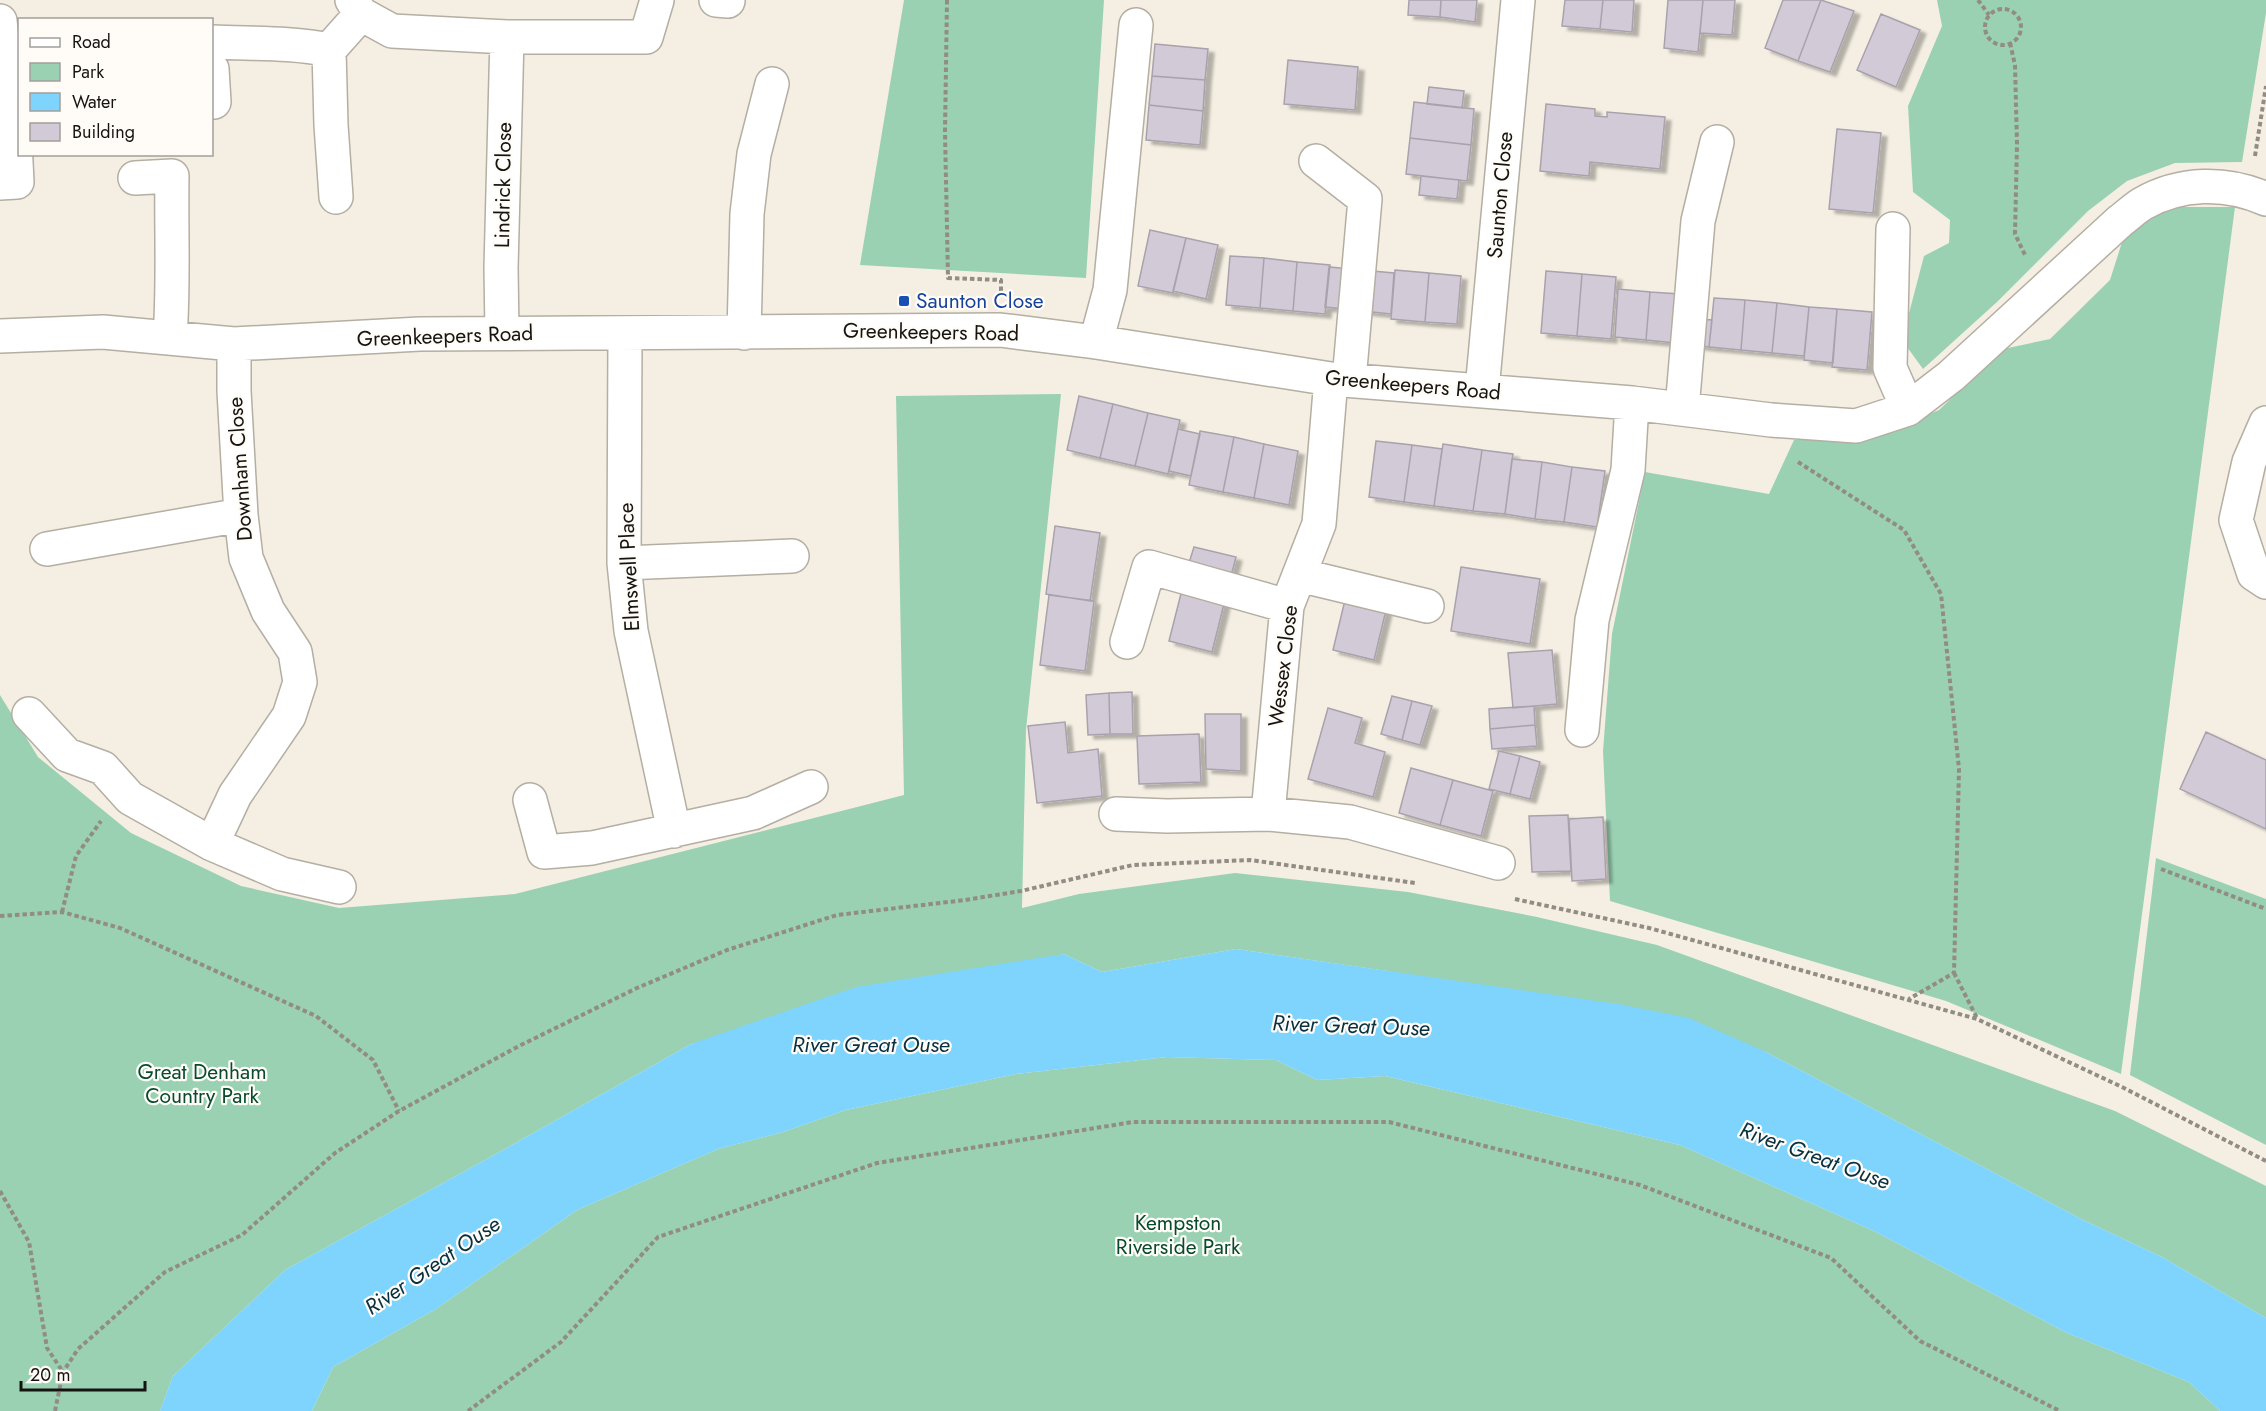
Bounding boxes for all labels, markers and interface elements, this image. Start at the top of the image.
legend [18,18,213,156]
text: Road [72,29,111,55]
text: Park [72,59,104,85]
text: Water [72,89,117,115]
text: Building [72,119,135,145]
street label: Lindrick Close [487,122,519,248]
street label: Saunton Close [1480,130,1521,260]
place label: Saunton Close [916,286,1044,316]
marker: Saunton Close [897,294,911,308]
street label: Greenkeepers Road [843,315,1019,349]
street label: Greenkeepers Road [356,318,534,354]
street label: Greenkeepers Road [1324,362,1502,408]
street label: Downham Close [220,396,260,542]
street label: Elmswell Place [611,502,647,632]
street label: Wessex Close [1261,603,1305,729]
water label: River Great Ouse [1272,1006,1430,1044]
water label: River Great Ouse [792,1028,950,1060]
park label: Great Denham Country Park [137,1057,267,1111]
water label: River Great Ouse [1735,1113,1895,1197]
water label: River Great Ouse [358,1208,506,1322]
park label: Kempston Riverside Park [1116,1208,1241,1262]
scale bar [21,1354,146,1392]
text: 20 m [30,1362,70,1388]

